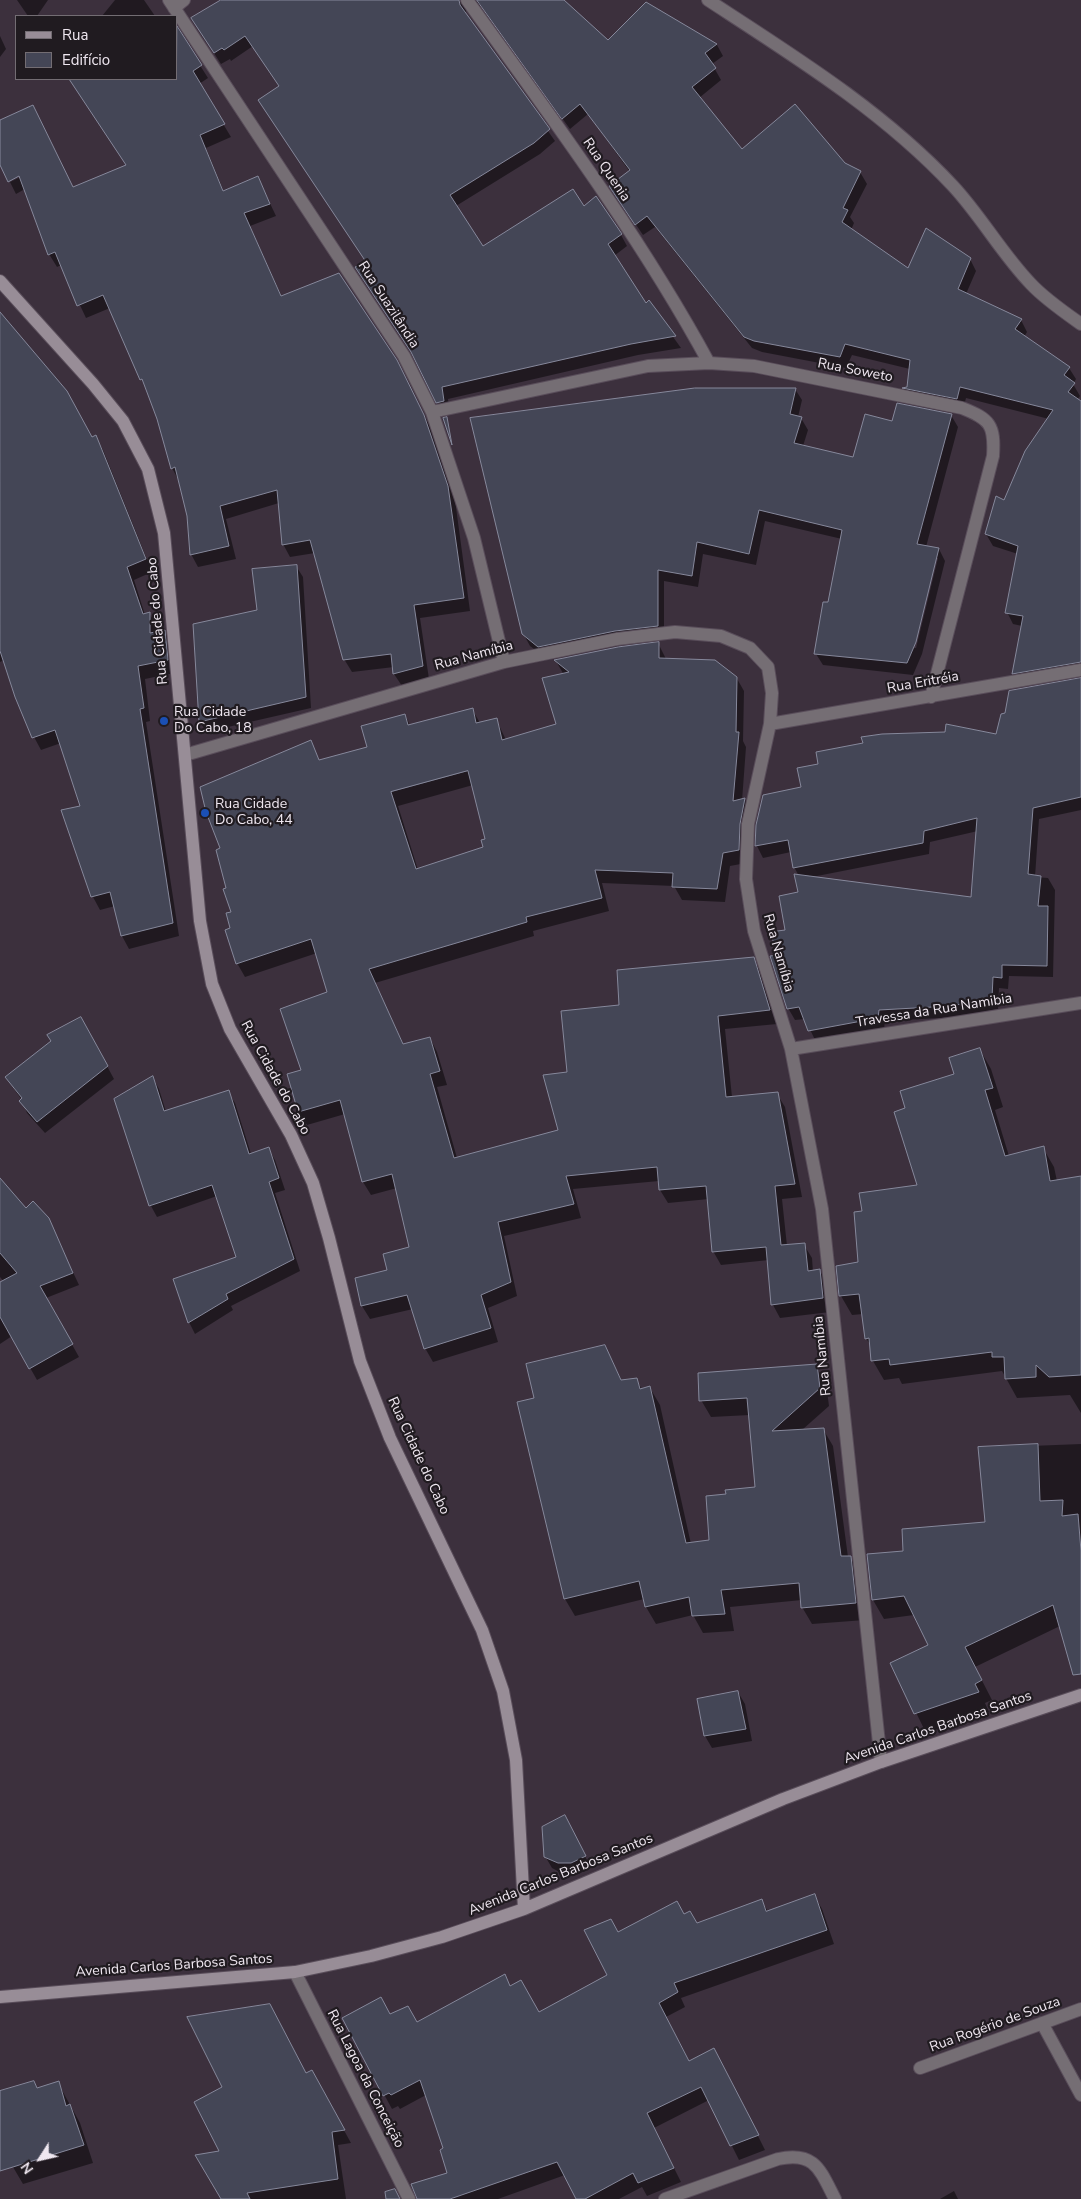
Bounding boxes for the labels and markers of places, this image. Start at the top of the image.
place label: Rua Cidade Do Cabo, 18 [174,705,252,738]
marker: Rua Cidade Do Cabo, 18 [158,715,170,727]
place label: Rua Cidade Do Cabo, 44 [215,797,293,830]
marker: Rua Cidade Do Cabo, 44 [199,807,211,819]

